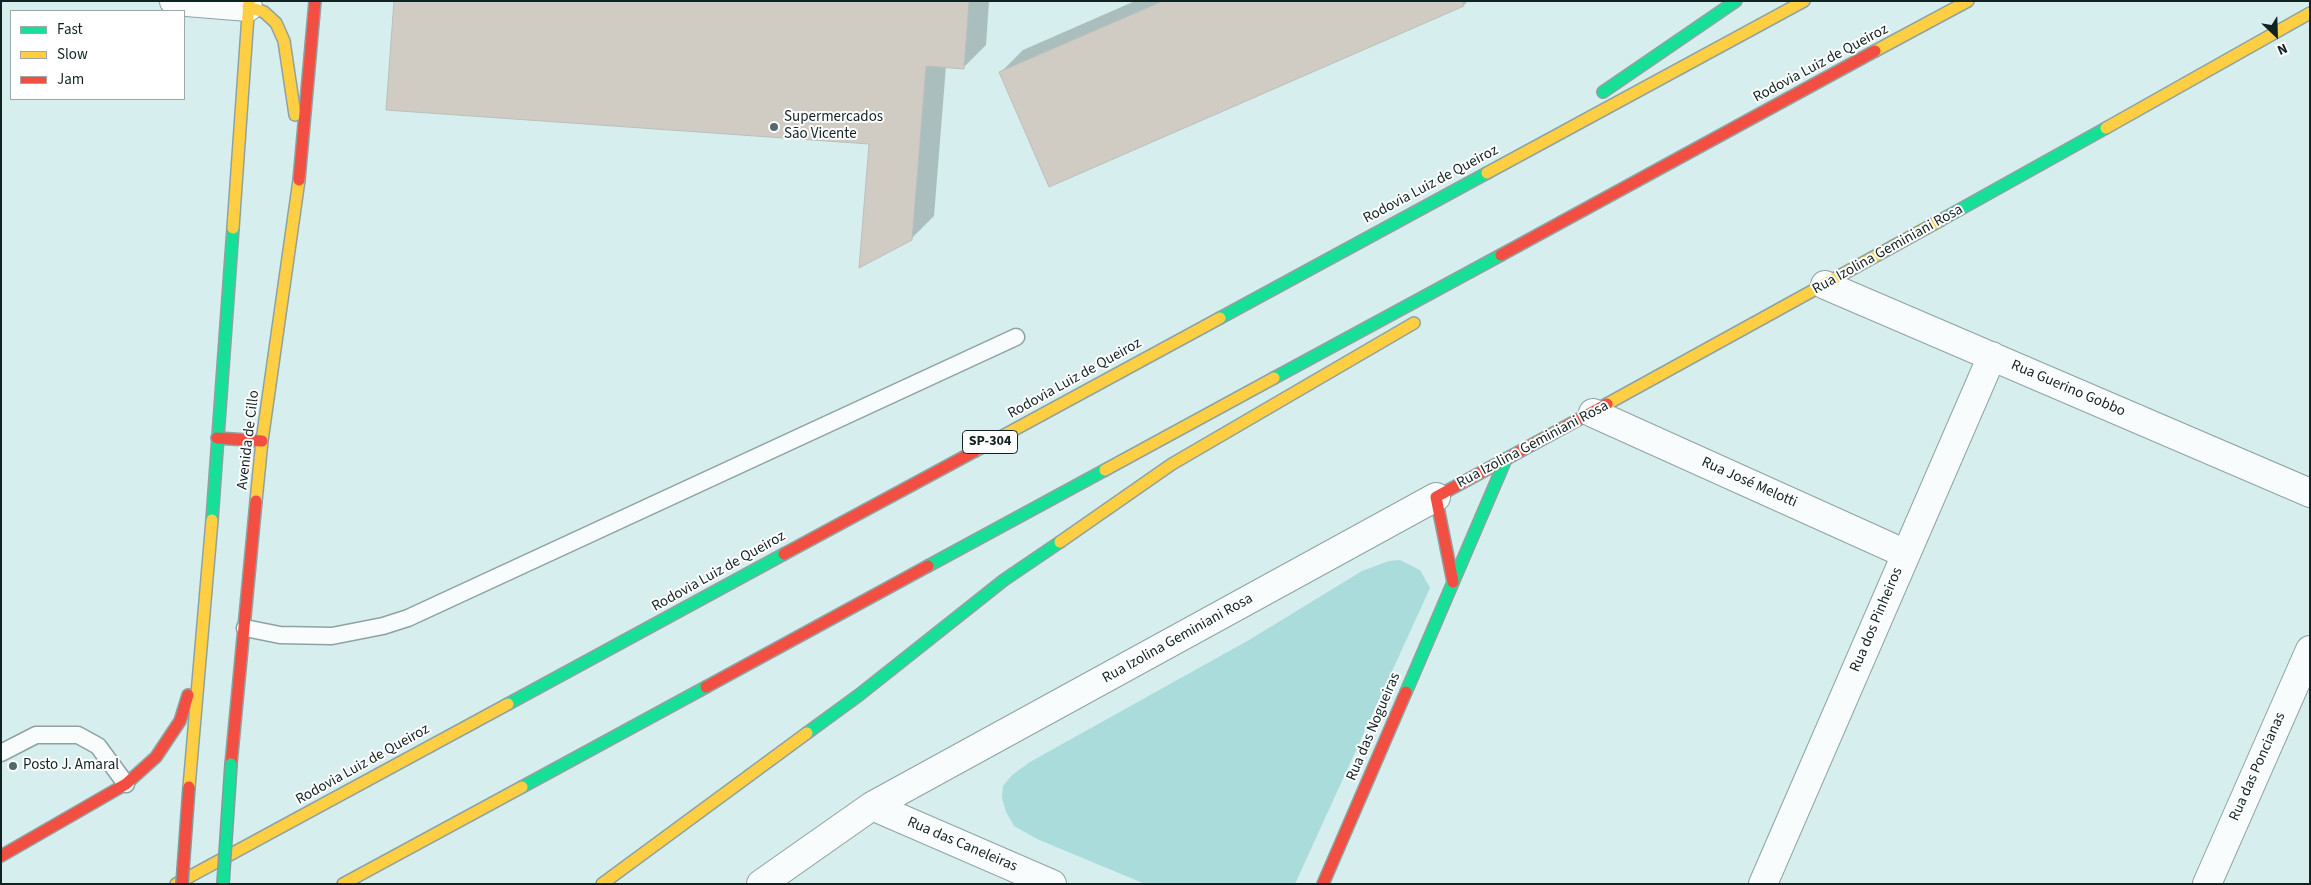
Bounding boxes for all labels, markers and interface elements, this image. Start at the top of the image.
legend [10,10,185,100]
north arrow [2251,10,2301,60]
text: Fast [57,19,83,40]
street label: Rodovia Luiz de Queiroz [1751,21,1891,107]
text: N [2274,38,2290,60]
text: Slow [57,44,88,65]
text: Jam [57,69,84,90]
place label: Supermercados São Vicente [784,109,883,144]
marker: Supermercados São Vicente [768,121,780,133]
street label: Rodovia Luiz de Queiroz [1361,142,1501,228]
street label: Rua Izolina Geminiani Rosa [1810,201,1966,299]
street label: Rodovia Luiz de Queiroz [1005,335,1145,423]
street label: Rua Guerino Gobbo [2008,357,2128,421]
street label: Avenida de Cillo [234,389,264,491]
street label: Rua Izolina Geminiani Rosa [1454,397,1612,493]
road number: SP-304 [962,431,1018,454]
street label: Rua José Melotti [1698,454,1800,512]
street label: Rodovia Luiz de Queiroz [649,528,789,616]
street label: Rua dos Pinheiros [1847,565,1907,675]
street label: Rua Izolina Geminiani Rosa [1100,590,1256,688]
street label: Rua das Nogueiras [1343,670,1405,784]
street label: Rua das Poncianas [2226,710,2290,824]
street label: Rodovia Luiz de Queiroz [293,721,433,809]
place label: Posto J. Amaral [23,757,119,775]
marker: Posto J. Amaral [7,760,19,772]
street label: Rua das Caneleiras [904,814,1020,876]

